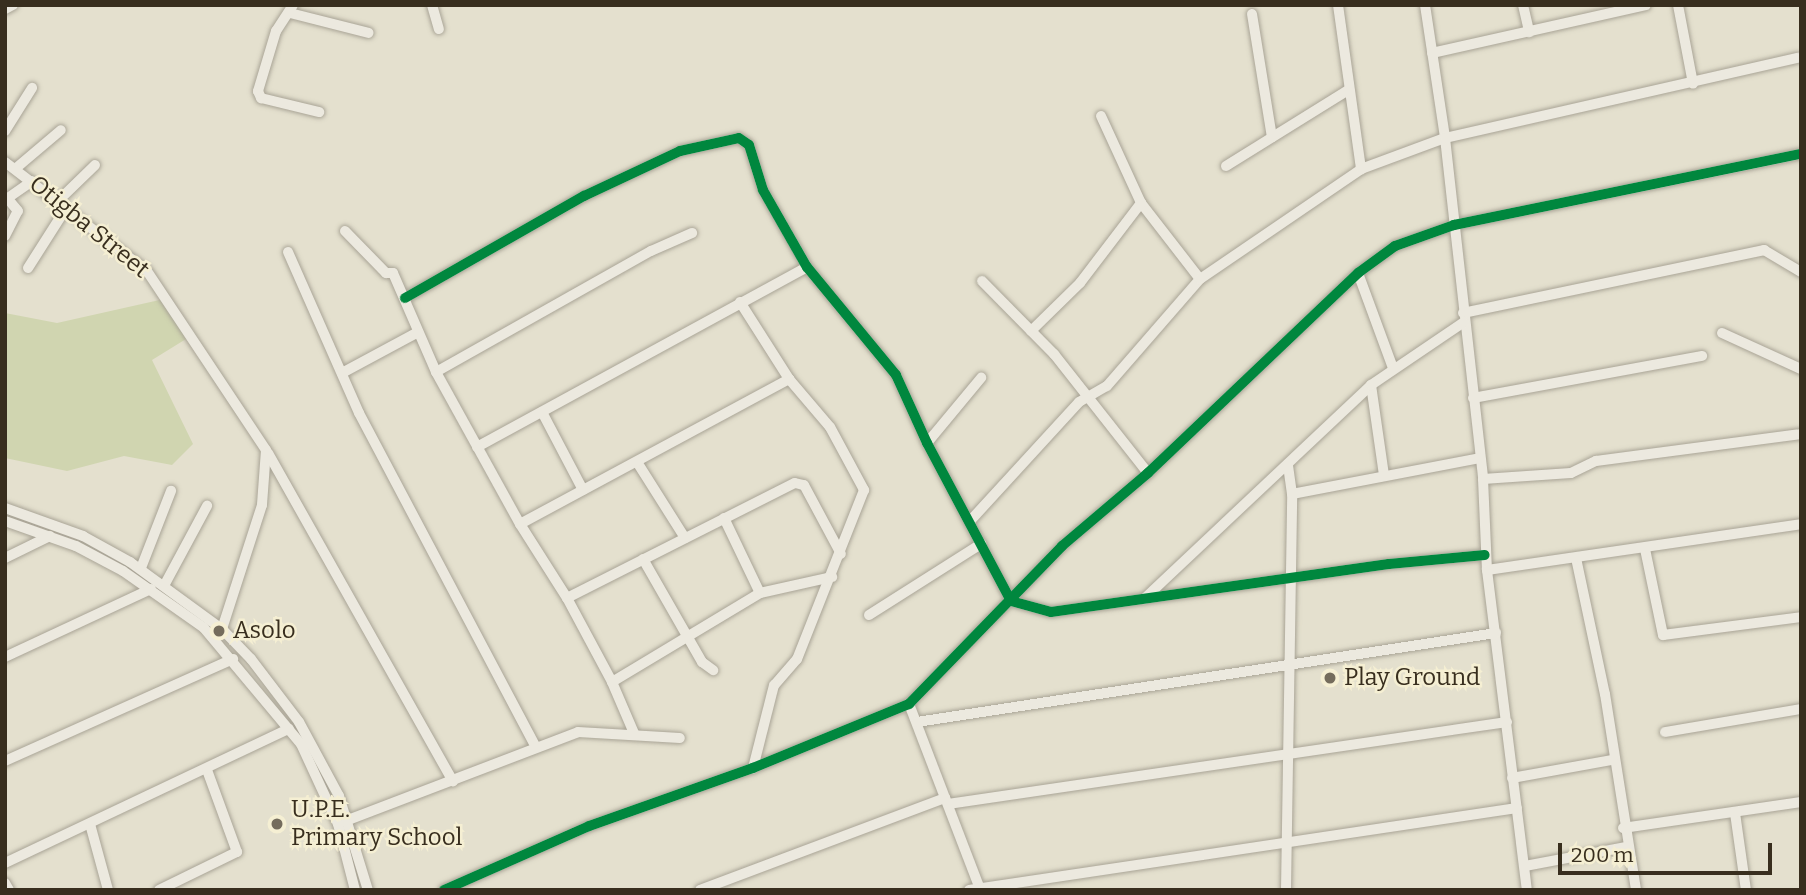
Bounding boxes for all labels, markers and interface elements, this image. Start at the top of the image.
street label: Otigba Street [23,170,155,284]
place label: Asolo [233,617,296,645]
marker: Asolo [211,623,227,639]
place label: Play Ground [1344,664,1480,692]
marker: Play Ground [1322,670,1338,686]
place label: U.P.E. Primary School [291,796,462,852]
marker: U.P.E. Primary School [269,816,285,832]
scale bar [1561,828,1774,872]
text: 200 m [1571,842,1634,868]

